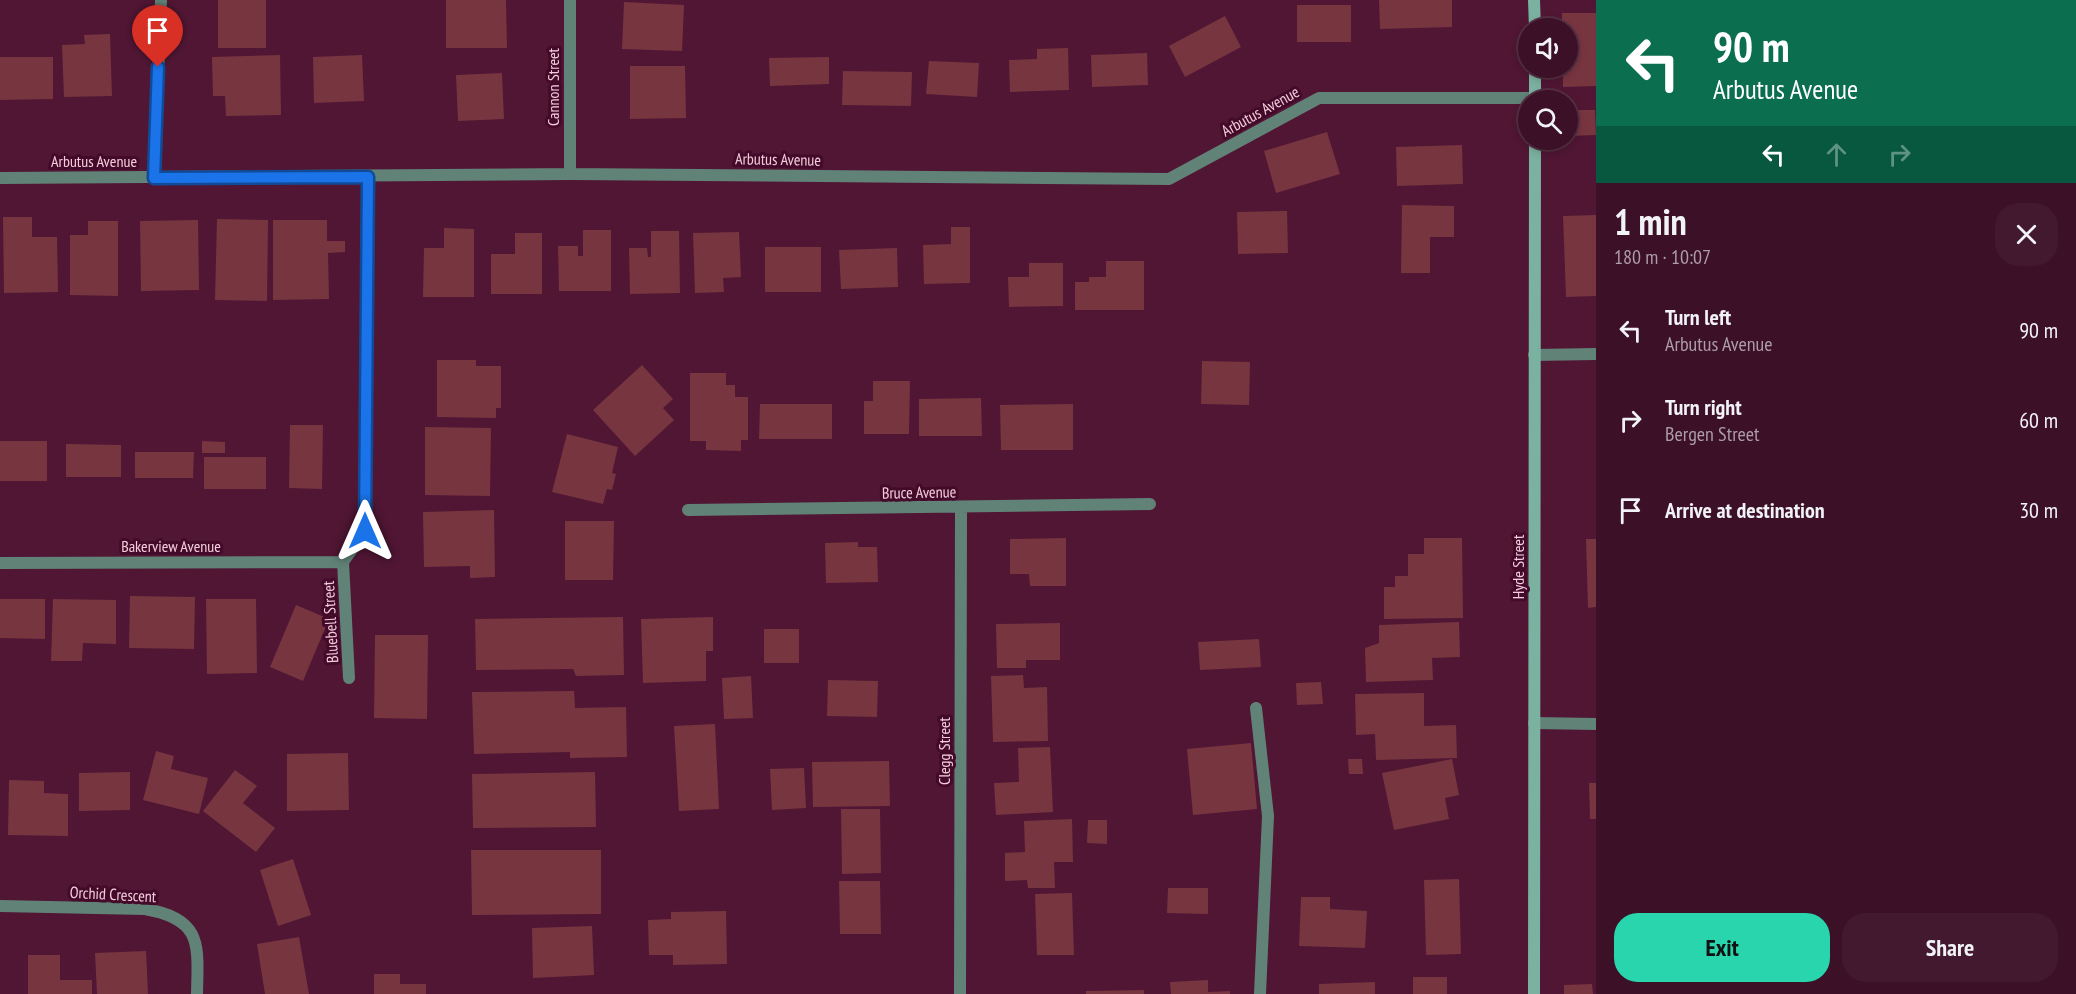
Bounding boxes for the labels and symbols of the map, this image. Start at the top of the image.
pin [132,5,183,67]
street label: Cannon Street [543,47,563,126]
street label: Arbutus Avenue [1218,81,1302,141]
street label: Arbutus Avenue [735,148,821,170]
street label: Arbutus Avenue [51,151,137,171]
street label: Bruce Avenue [882,481,956,503]
position arrow [333,499,397,563]
street label: Hyde Street [1508,534,1528,599]
street label: Bakerview Avenue [121,536,221,556]
street label: Bluebell Street [318,580,342,664]
street label: Clegg Street [934,716,954,785]
street label: Orchid Crescent [69,882,157,906]

